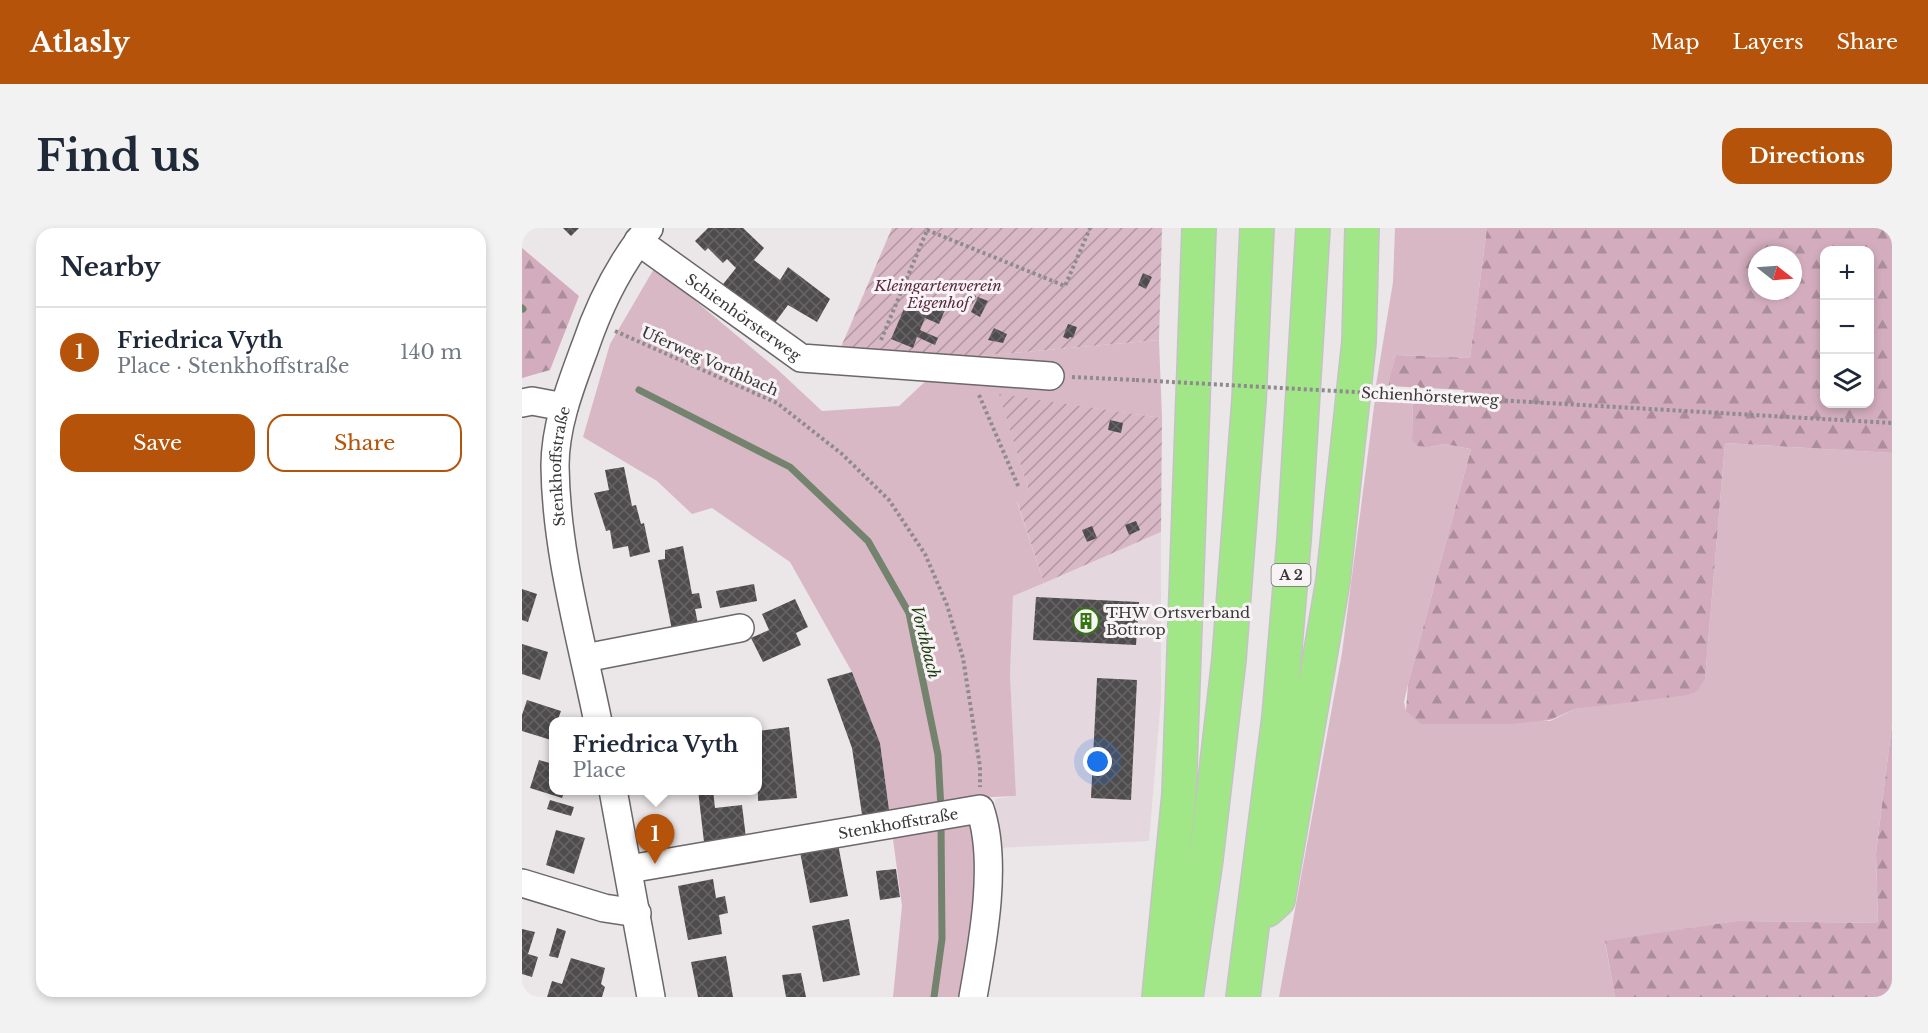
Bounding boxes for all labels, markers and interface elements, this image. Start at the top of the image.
text: Atlasly [30,25,130,60]
text: Map [1651,29,1700,55]
text: Layers [1733,29,1804,55]
text: Share [1837,29,1898,55]
button: Directions [1722,128,1892,184]
text: Find us [36,130,200,182]
north arrow [1748,246,1802,300]
map controls [1820,246,1874,408]
button: + [1820,246,1874,300]
text: Nearby [60,251,161,283]
street label: Schienhörsterweg [682,269,806,365]
park label: Kleingartenverein Eigenhof [873,276,1002,312]
button: − [1820,300,1874,354]
street label: Uferweg Vorthbach [639,322,781,400]
text: Friedrica Vyth [117,327,283,354]
text: 1 [75,340,84,364]
text: 140 m [400,340,462,364]
text: Place · Stenkhoffstraße [117,354,349,378]
button: layers [1820,354,1874,408]
street label: Schienhörsterweg [1361,383,1500,409]
street label: Stenkhoffstraße [545,404,574,528]
button: Save [60,414,255,472]
button: Share [267,414,462,472]
road number: A 2 [1272,564,1310,586]
water label: Vorthbach [907,603,945,681]
place label: THW Ortsverband Bottrop [1106,603,1250,639]
building icon: THW Ortsverband Bottrop [1071,606,1101,636]
popup [549,717,762,795]
text: Friedrica Vyth [573,731,739,758]
your location [1083,747,1112,776]
text: Place [573,758,626,782]
street label: Stenkhoffstraße [837,803,960,843]
pin: 1 [636,814,674,864]

